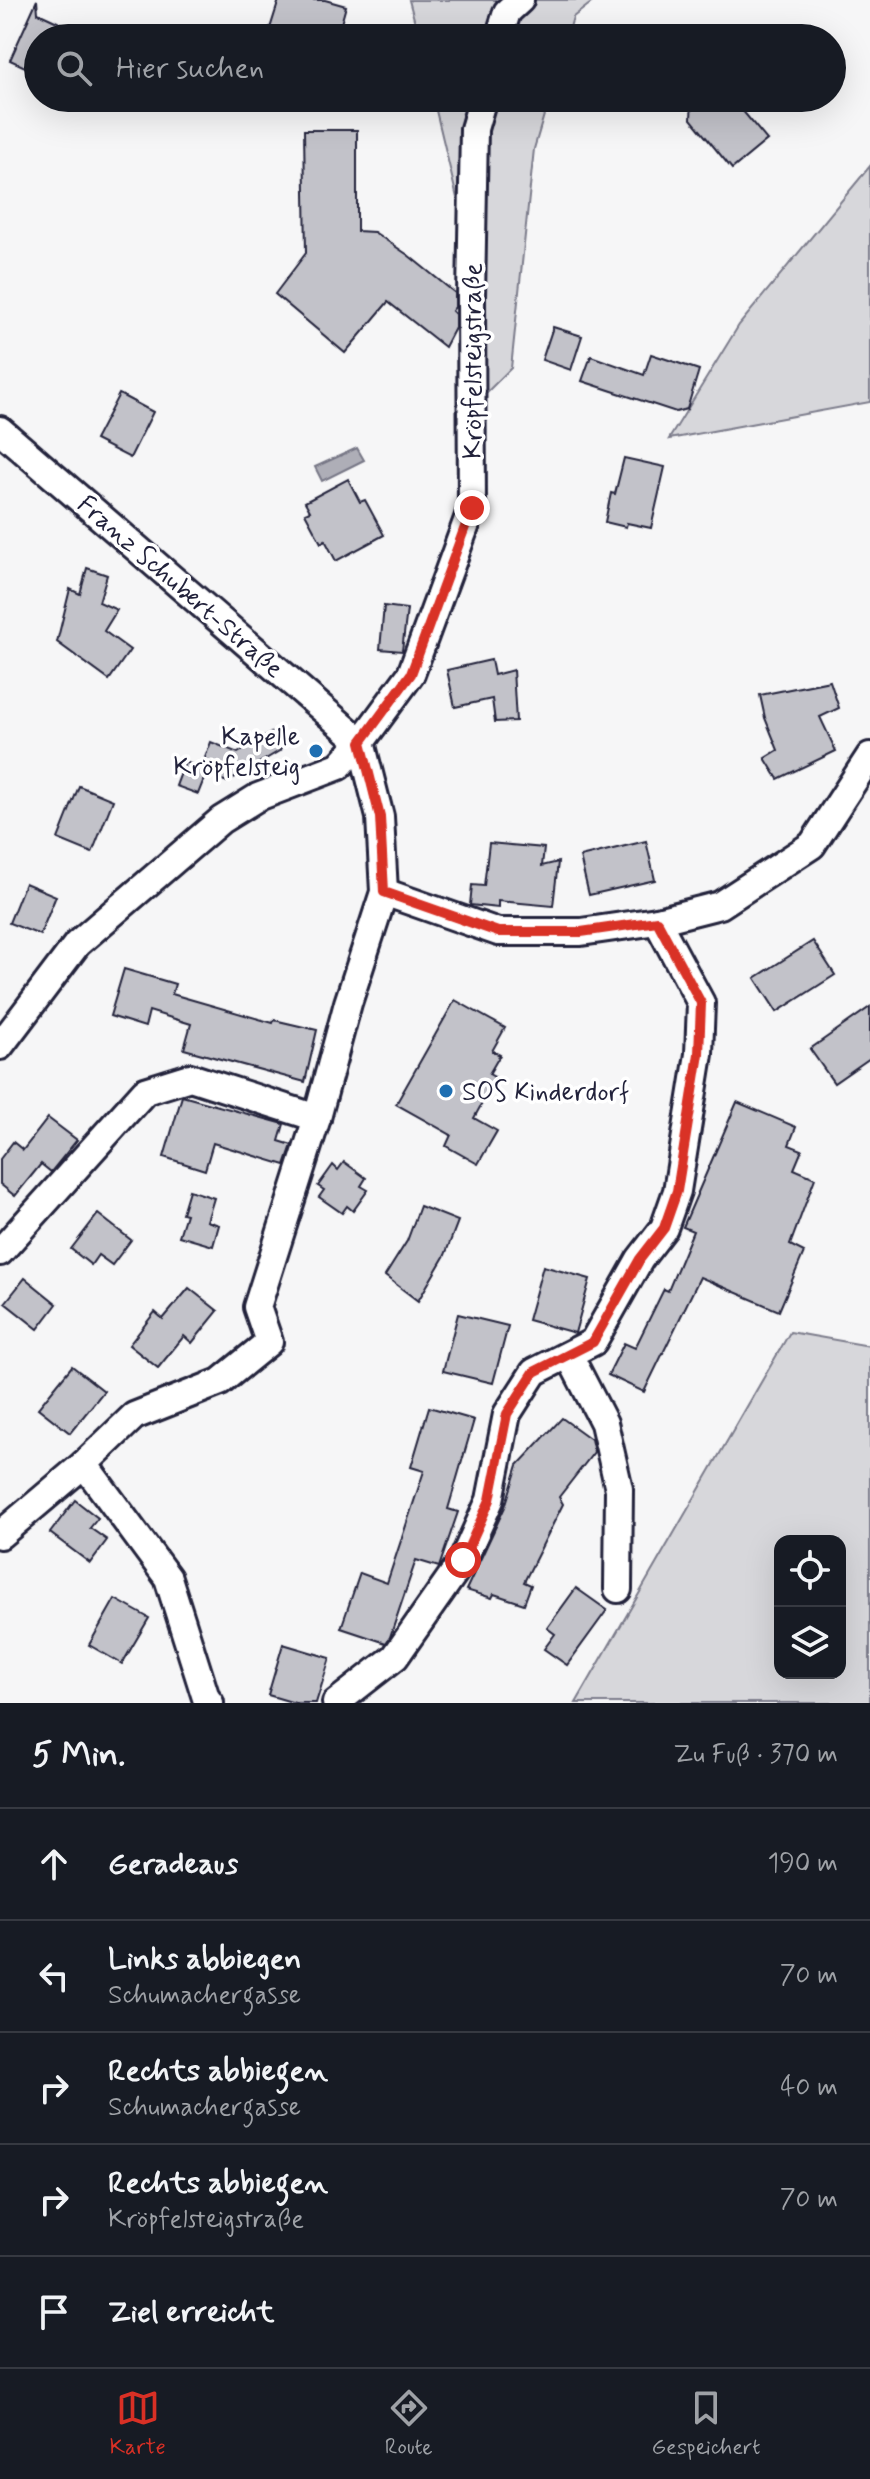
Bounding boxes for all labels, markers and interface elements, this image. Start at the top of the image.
search box [24,24,846,112]
icon: search [52,46,96,90]
text: Hier suchen [116,49,264,88]
street label: Kröpfelsteigstraße [457,263,491,459]
street label: Franz Schubert-Straße [69,488,290,687]
route end [454,490,490,526]
place label: Kapelle Kröpfelsteig [173,721,300,785]
marker: Kapelle Kröpfelsteig [307,742,325,760]
place label: SOS Kinderdorf [462,1076,629,1110]
marker: SOS Kinderdorf [437,1082,455,1100]
map controls [774,1535,846,1679]
button: locate [774,1535,846,1607]
route start [445,1542,481,1578]
button: layers [774,1607,846,1679]
text: 5 Min. [32,1733,125,1778]
text: Zu Fuß · 370 m [673,1738,838,1772]
icon: ahead [32,1842,76,1886]
text: Geradeaus [108,1845,238,1884]
text: 190 m [768,1847,838,1881]
text: Links abbiegen [108,1940,301,1979]
icon: left [32,1954,76,1998]
text: 70 m [780,1959,838,1993]
text: Schumachergasse [108,1979,301,2013]
text: Rechts abbiegen [108,2052,328,2091]
icon: right [32,2066,76,2110]
text: 40 m [780,2071,838,2105]
text: Schumachergasse [108,2091,301,2125]
text: Rechts abbiegen [108,2164,328,2203]
icon: right [32,2178,76,2222]
text: 70 m [780,2183,838,2217]
text: Kröpfelsteigstraße [108,2203,304,2237]
icon: arrive [32,2290,76,2334]
text: Ziel erreicht [108,2293,274,2332]
tab: Karte [109,2386,166,2462]
tab: Route [385,2386,433,2462]
tab: Gespeichert [652,2386,761,2462]

